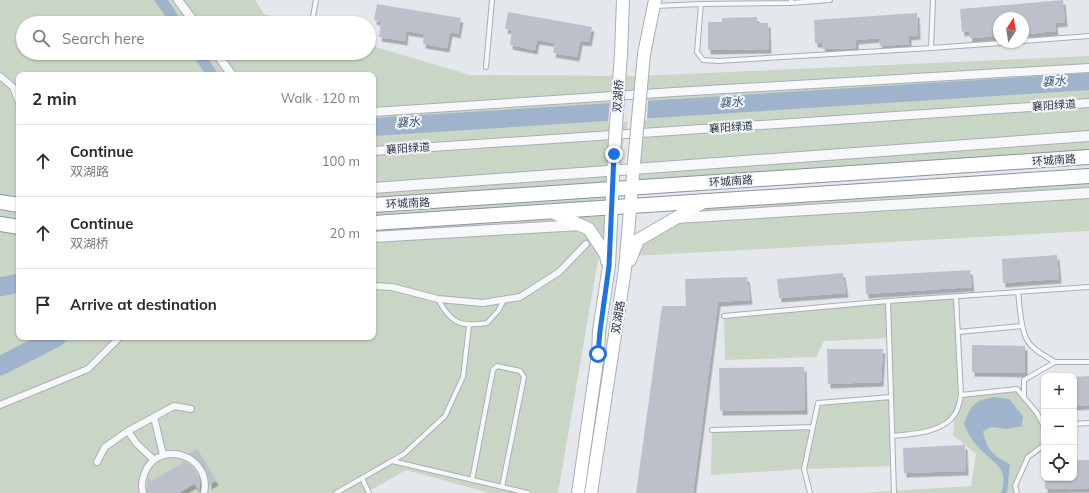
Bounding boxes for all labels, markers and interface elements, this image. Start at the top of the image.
north arrow [993,12,1029,48]
search box [16,16,376,60]
icon: search [30,27,52,49]
text: Search here [62,29,144,48]
water label: 襄水 [1041,73,1067,89]
street label: 双湖桥 [610,79,626,113]
text: 2 min [32,88,77,109]
text: Walk · 120 m [281,90,360,106]
water label: 襄水 [718,94,744,110]
street label: 襄阳绿道 [1032,96,1076,114]
water label: 襄水 [395,114,421,130]
street label: 襄阳绿道 [709,118,753,136]
street label: 襄阳绿道 [386,139,430,157]
text: Continue [70,142,133,161]
route end [605,145,623,163]
icon: ahead [32,150,54,172]
street label: 环城南路 [1032,151,1076,169]
text: 100 m [322,153,360,169]
text: 双湖路 [70,163,109,179]
street label: 环城南路 [709,172,753,190]
street label: 环城南路 [386,195,430,211]
text: Continue [70,214,133,233]
icon: ahead [32,222,54,244]
text: 20 m [330,225,360,241]
text: 双湖桥 [70,235,109,251]
icon: arrive [32,294,54,316]
text: Arrive at destination [70,295,217,314]
street label: 双湖路 [609,300,627,334]
route start [589,345,607,363]
map controls [1041,373,1077,481]
button: + [1041,373,1077,409]
button: − [1041,409,1077,445]
button: locate [1041,445,1077,481]

